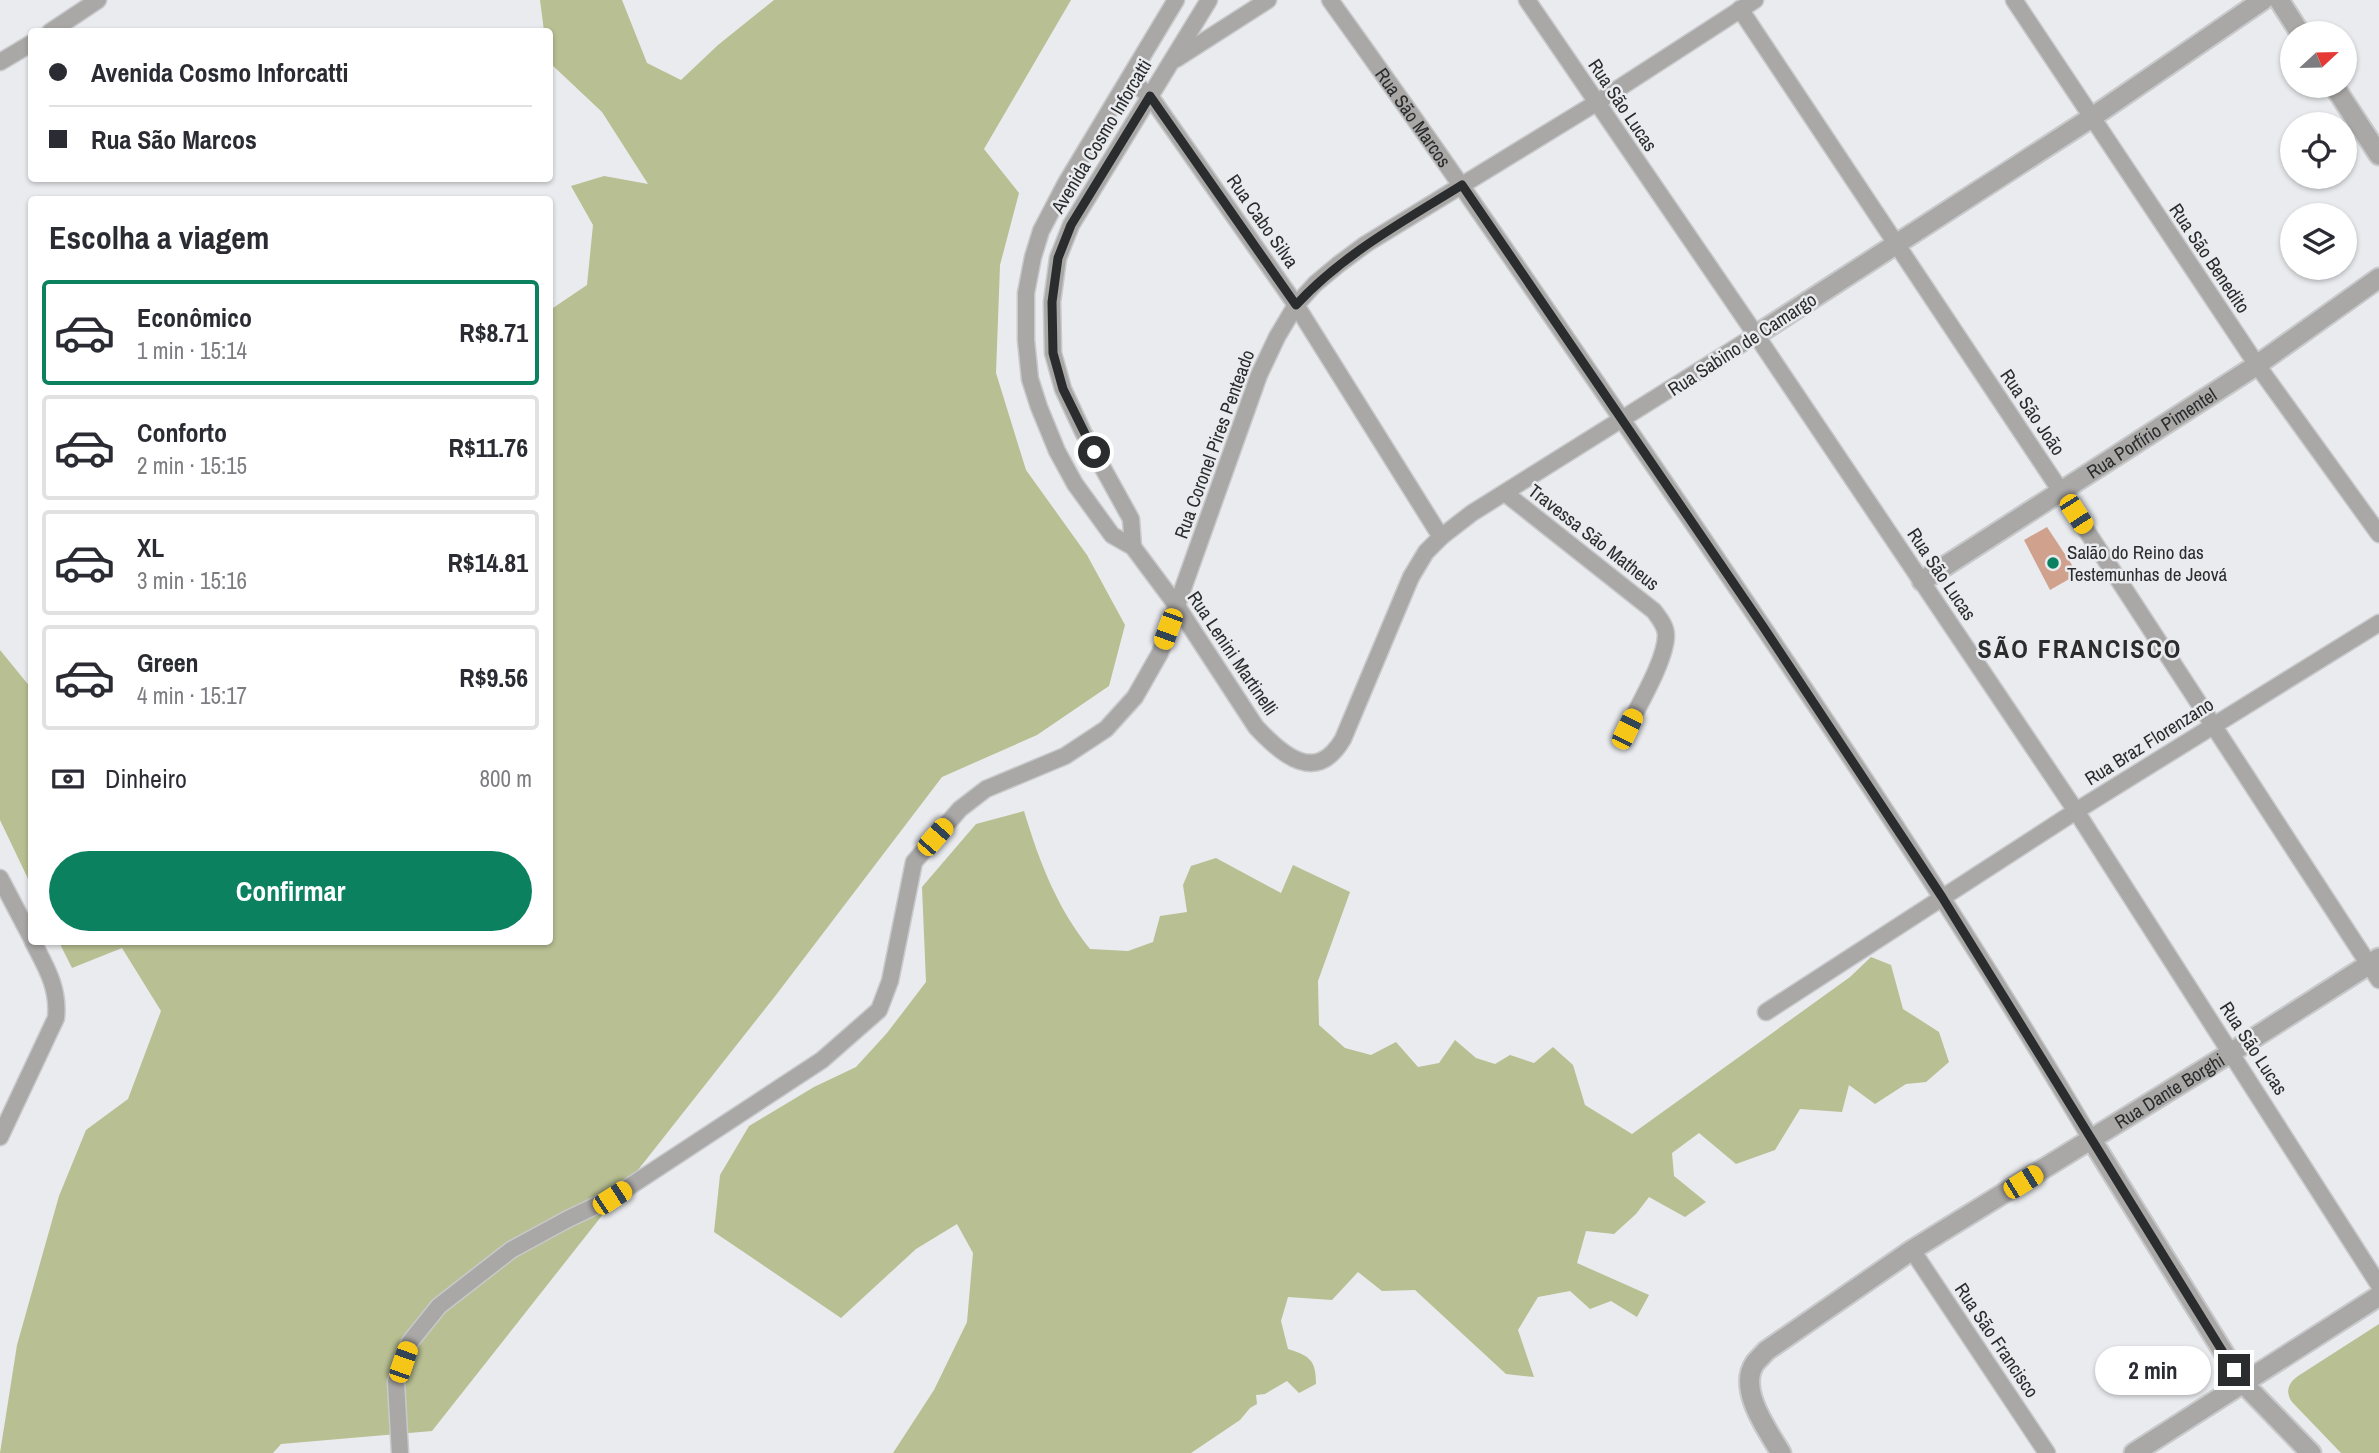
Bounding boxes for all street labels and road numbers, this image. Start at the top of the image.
street label: Avenida Cosmo Inforcatti [1044,54,1157,219]
street label: Rua São Lucas [1582,54,1664,157]
street label: Rua São Marcos [1369,62,1458,173]
street label: Rua Cabo Silva [1221,169,1305,273]
street label: Rua São Benedito [2164,198,2256,318]
street label: Rua Sabino de Camargo [1663,286,1821,402]
street label: Rua Coronel Pires Penteado [1168,346,1260,542]
street label: Rua São João [1995,364,2071,460]
street label: Rua Porfírio Pimentel [2081,381,2222,485]
street label: Travessa São Matheus [1523,478,1665,597]
street label: Rua São Lucas [1901,523,1983,626]
street label: Rua Lenini Martinelli [1182,586,1284,720]
street label: Rua Braz Florenzano [2080,691,2218,791]
street label: Rua São Lucas [2214,996,2294,1100]
street label: Rua Dante Borghi [2109,1047,2229,1135]
street label: Rua São Francisco [1949,1277,2045,1403]

